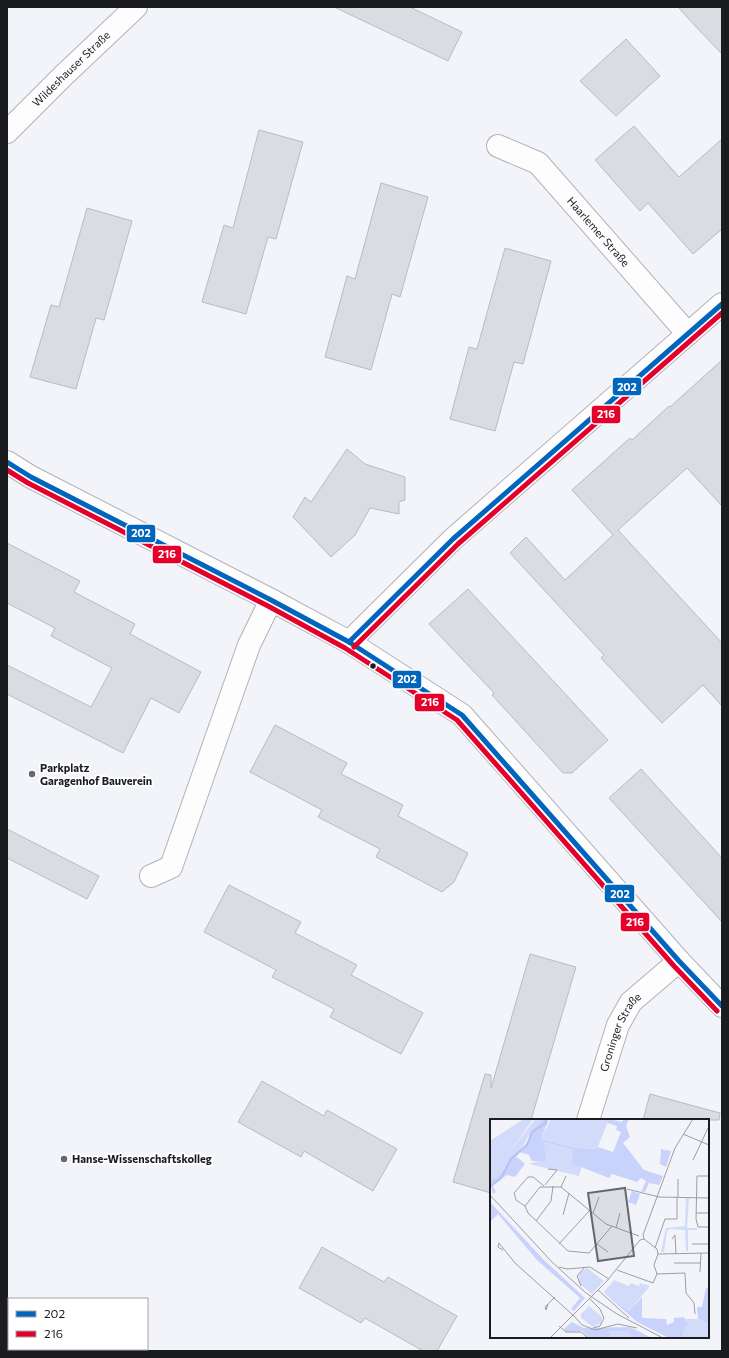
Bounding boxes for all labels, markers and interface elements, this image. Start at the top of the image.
street label: Wildeshauser Straße [29,28,113,109]
street label: Haarlemer Straße [565,194,633,269]
line badge: 202 [612,377,642,396]
text: 202 [617,380,637,393]
line badge: 216 [591,405,621,424]
text: 216 [597,407,615,420]
line badge: 202 [126,524,156,543]
text: 202 [131,526,151,539]
line badge: 216 [152,545,182,564]
text: 216 [158,547,176,560]
unlabelled marker [368,661,378,671]
line badge: 202 [392,670,422,689]
text: 202 [397,672,417,685]
line badge: 216 [414,693,445,712]
text: 216 [421,695,439,708]
place label: Parkplatz Garagenhof Bauverein [40,761,152,787]
marker: Parkplatz Garagenhof Bauverein [27,769,37,779]
line badge: 202 [604,884,635,903]
text: 202 [610,887,630,900]
line badge: 216 [620,912,650,932]
text: 216 [626,915,644,928]
street label: Groninger Straße [597,989,643,1073]
inset map [490,1119,709,1338]
place label: Hanse-Wissenschaftskolleg [72,1152,212,1165]
marker: Hanse-Wissenschaftskolleg [59,1154,69,1164]
legend [8,1298,148,1350]
text: 202 [44,1306,65,1320]
text: 216 [44,1326,63,1340]

